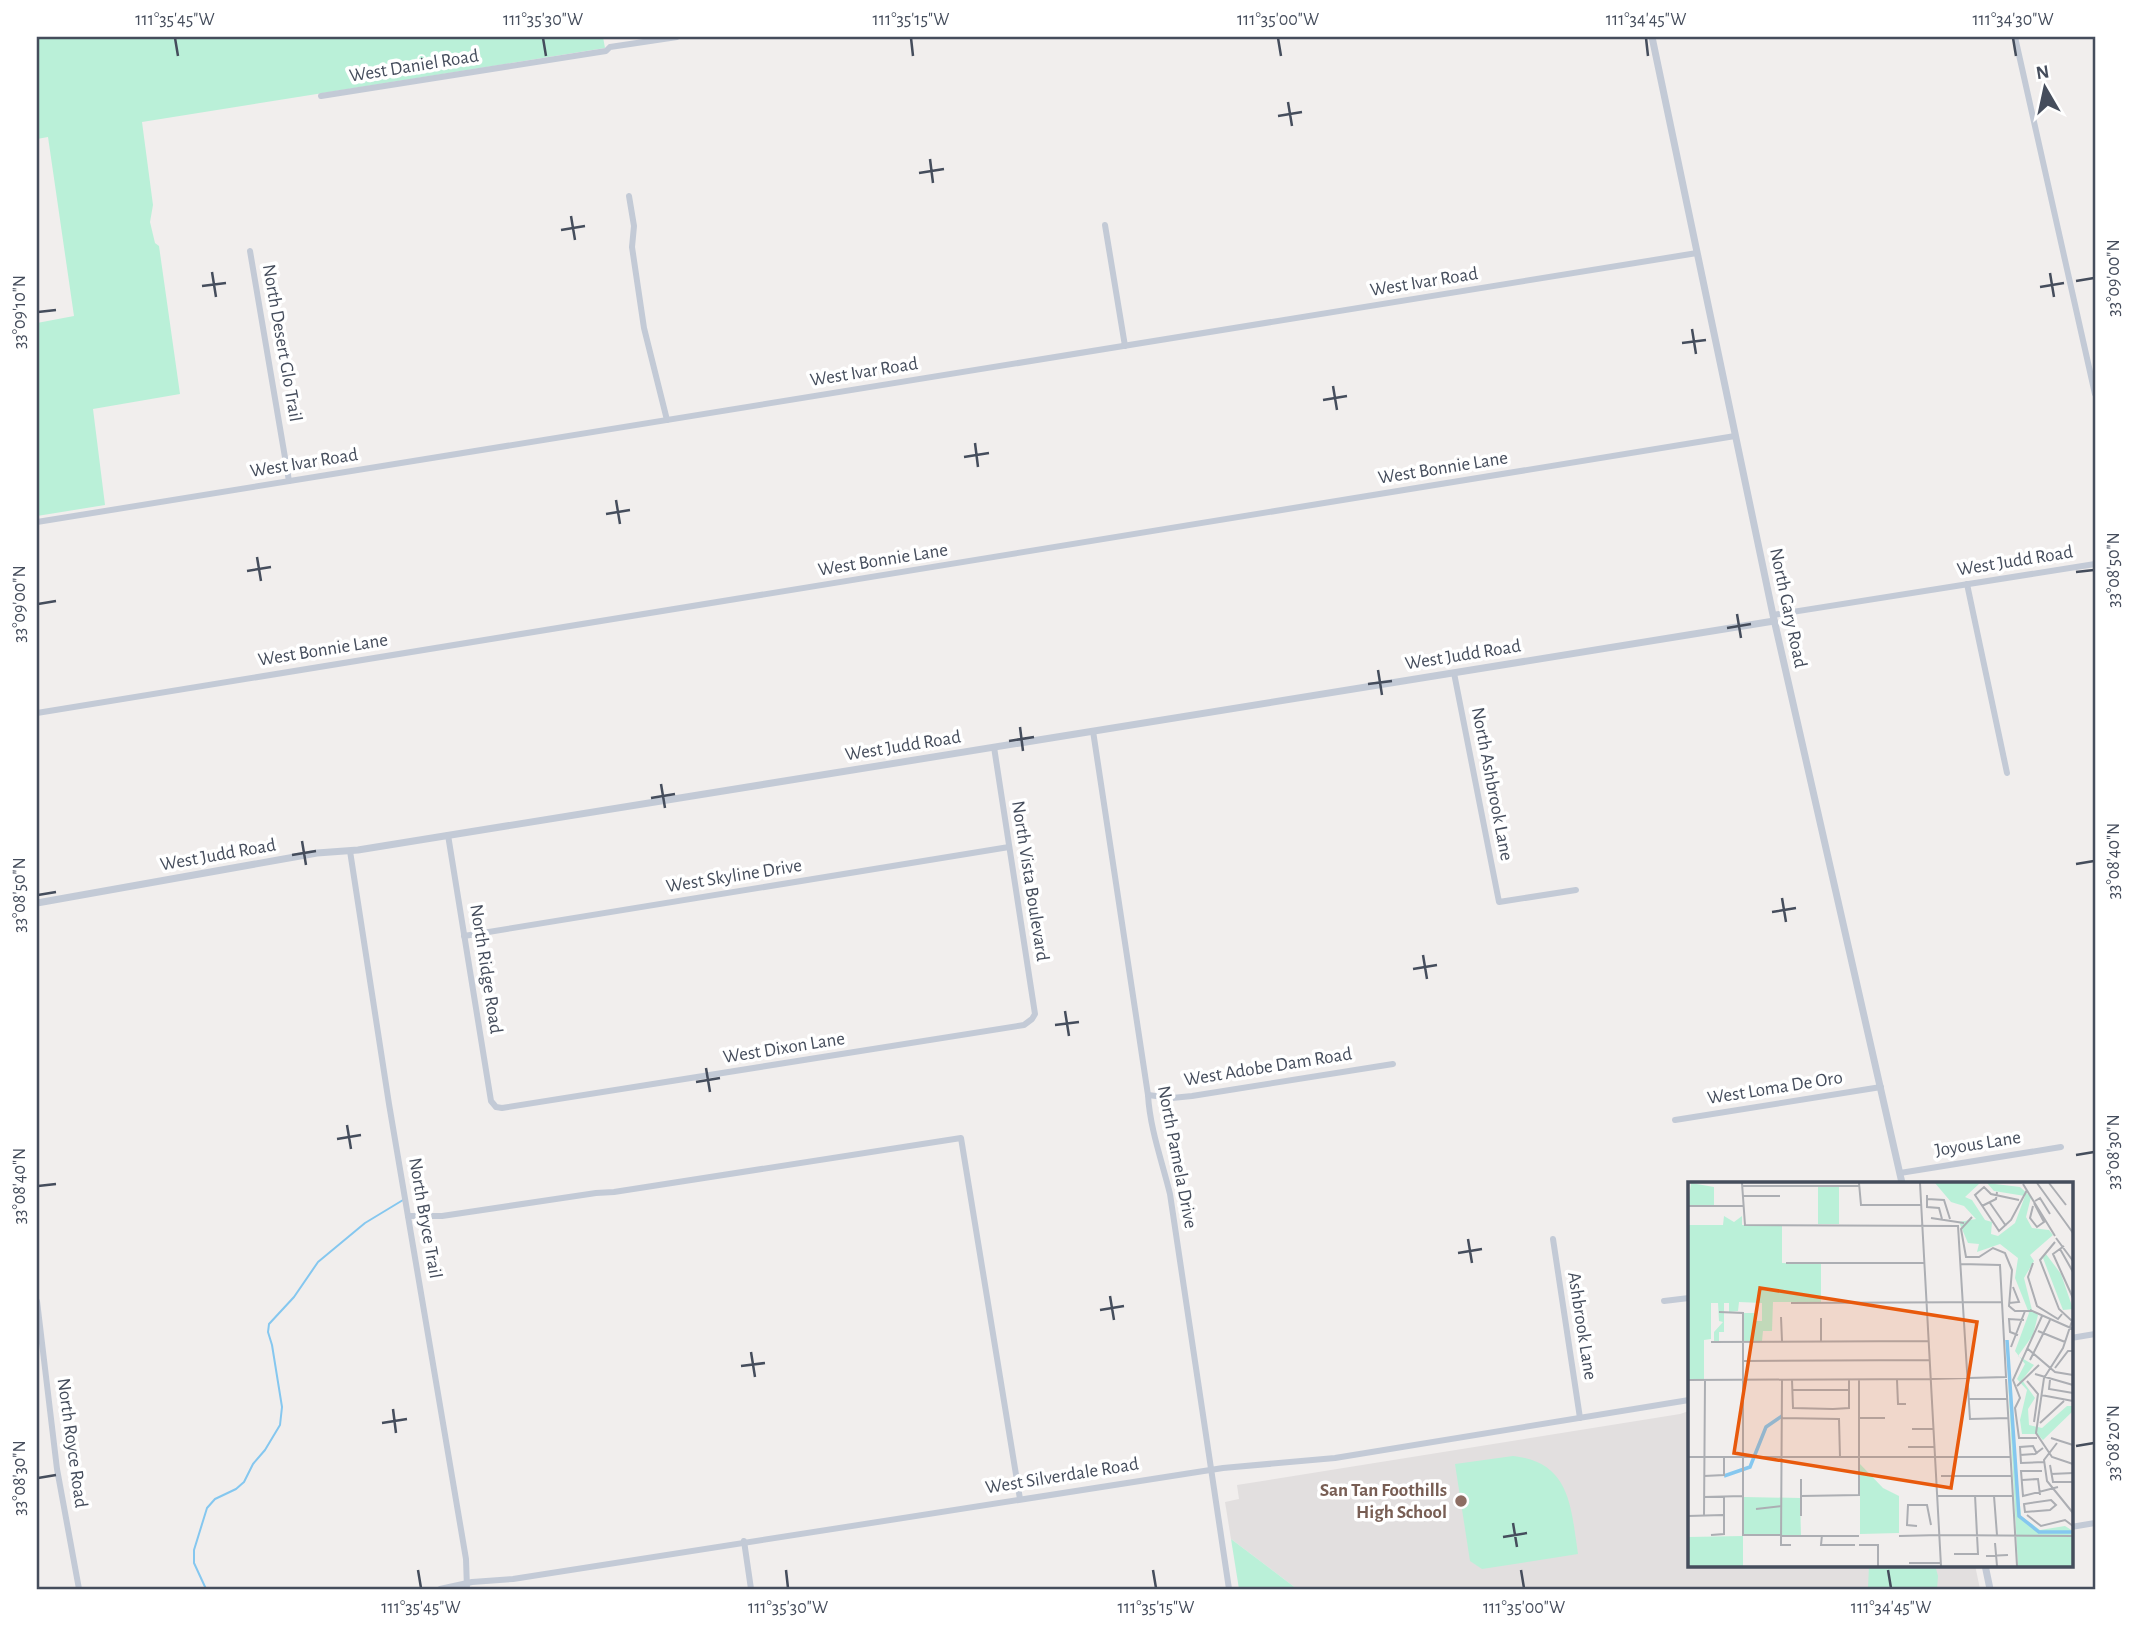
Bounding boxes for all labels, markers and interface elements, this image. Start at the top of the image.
text: 111°35'45"W [135,11,215,29]
text: 111°35'30"W [503,11,583,29]
text: 111°35'15"W [873,11,949,29]
text: 111°35'00"W [1237,11,1319,29]
text: 111°34'45"W [1606,11,1686,29]
text: 111°34'30"W [1972,11,2054,29]
street label: West Daniel Road [348,46,480,86]
north arrow [2010,52,2080,122]
text: N [2035,62,2051,83]
text: 33°09'00"N [2105,239,2123,317]
street label: North Desert Glo Trail [259,263,305,423]
street label: West Ivar Road [1369,264,1479,300]
text: 33°09'10"N [11,275,29,349]
street label: West Ivar Road [809,354,919,390]
street label: West Ivar Road [249,445,359,481]
street label: West Bonnie Lane [1377,448,1509,488]
text: 33°08'50"N [2105,532,2123,608]
street label: West Bonnie Lane [817,540,949,580]
street label: West Judd Road [1956,542,2074,580]
street label: North Gary Road [1766,546,1810,670]
text: 33°09'00"N [11,565,29,643]
street label: West Bonnie Lane [257,630,389,670]
street label: West Judd Road [1404,636,1522,674]
street label: North Ashbrook Lane [1468,706,1516,862]
street label: West Judd Road [844,727,962,765]
street label: North Vista Boulevard [1008,799,1052,963]
text: 33°08'40"N [2105,823,2123,899]
street label: West Judd Road [159,835,277,875]
street label: West Skyline Drive [665,856,803,896]
text: 33°08'50"N [11,857,29,933]
street label: North Ridge Road [466,903,506,1035]
street label: West Dixon Lane [722,1029,846,1067]
street label: West Adobe Dam Road [1183,1044,1353,1090]
street label: West Loma De Oro [1706,1068,1844,1108]
street label: North Pamela Drive [1154,1084,1200,1230]
text: 33°08'30"N [2105,1114,2123,1190]
street label: Joyous Lane [1934,1128,2022,1160]
text: 33°08'40"N [11,1148,29,1224]
street label: North Bryce Trail [405,1156,445,1280]
inset map [1688,1182,2072,1566]
street label: Ashbrook Lane [1564,1271,1600,1381]
street label: North Royce Road [53,1377,91,1509]
text: 33°08'20"N [2105,1405,2123,1481]
text: 33°08'30"N [11,1440,29,1516]
street label: West Silverdale Road [984,1454,1140,1498]
place label: San Tan Foothills High School [1320,1481,1447,1522]
marker: San Tan Foothills High School [1453,1493,1469,1509]
text: 111°35'45"W [381,1599,461,1617]
text: 111°35'30"W [748,1599,828,1617]
text: 111°35'15"W [1118,1599,1194,1617]
text: 111°35'00"W [1483,1599,1565,1617]
text: 111°34'45"W [1851,1599,1931,1617]

